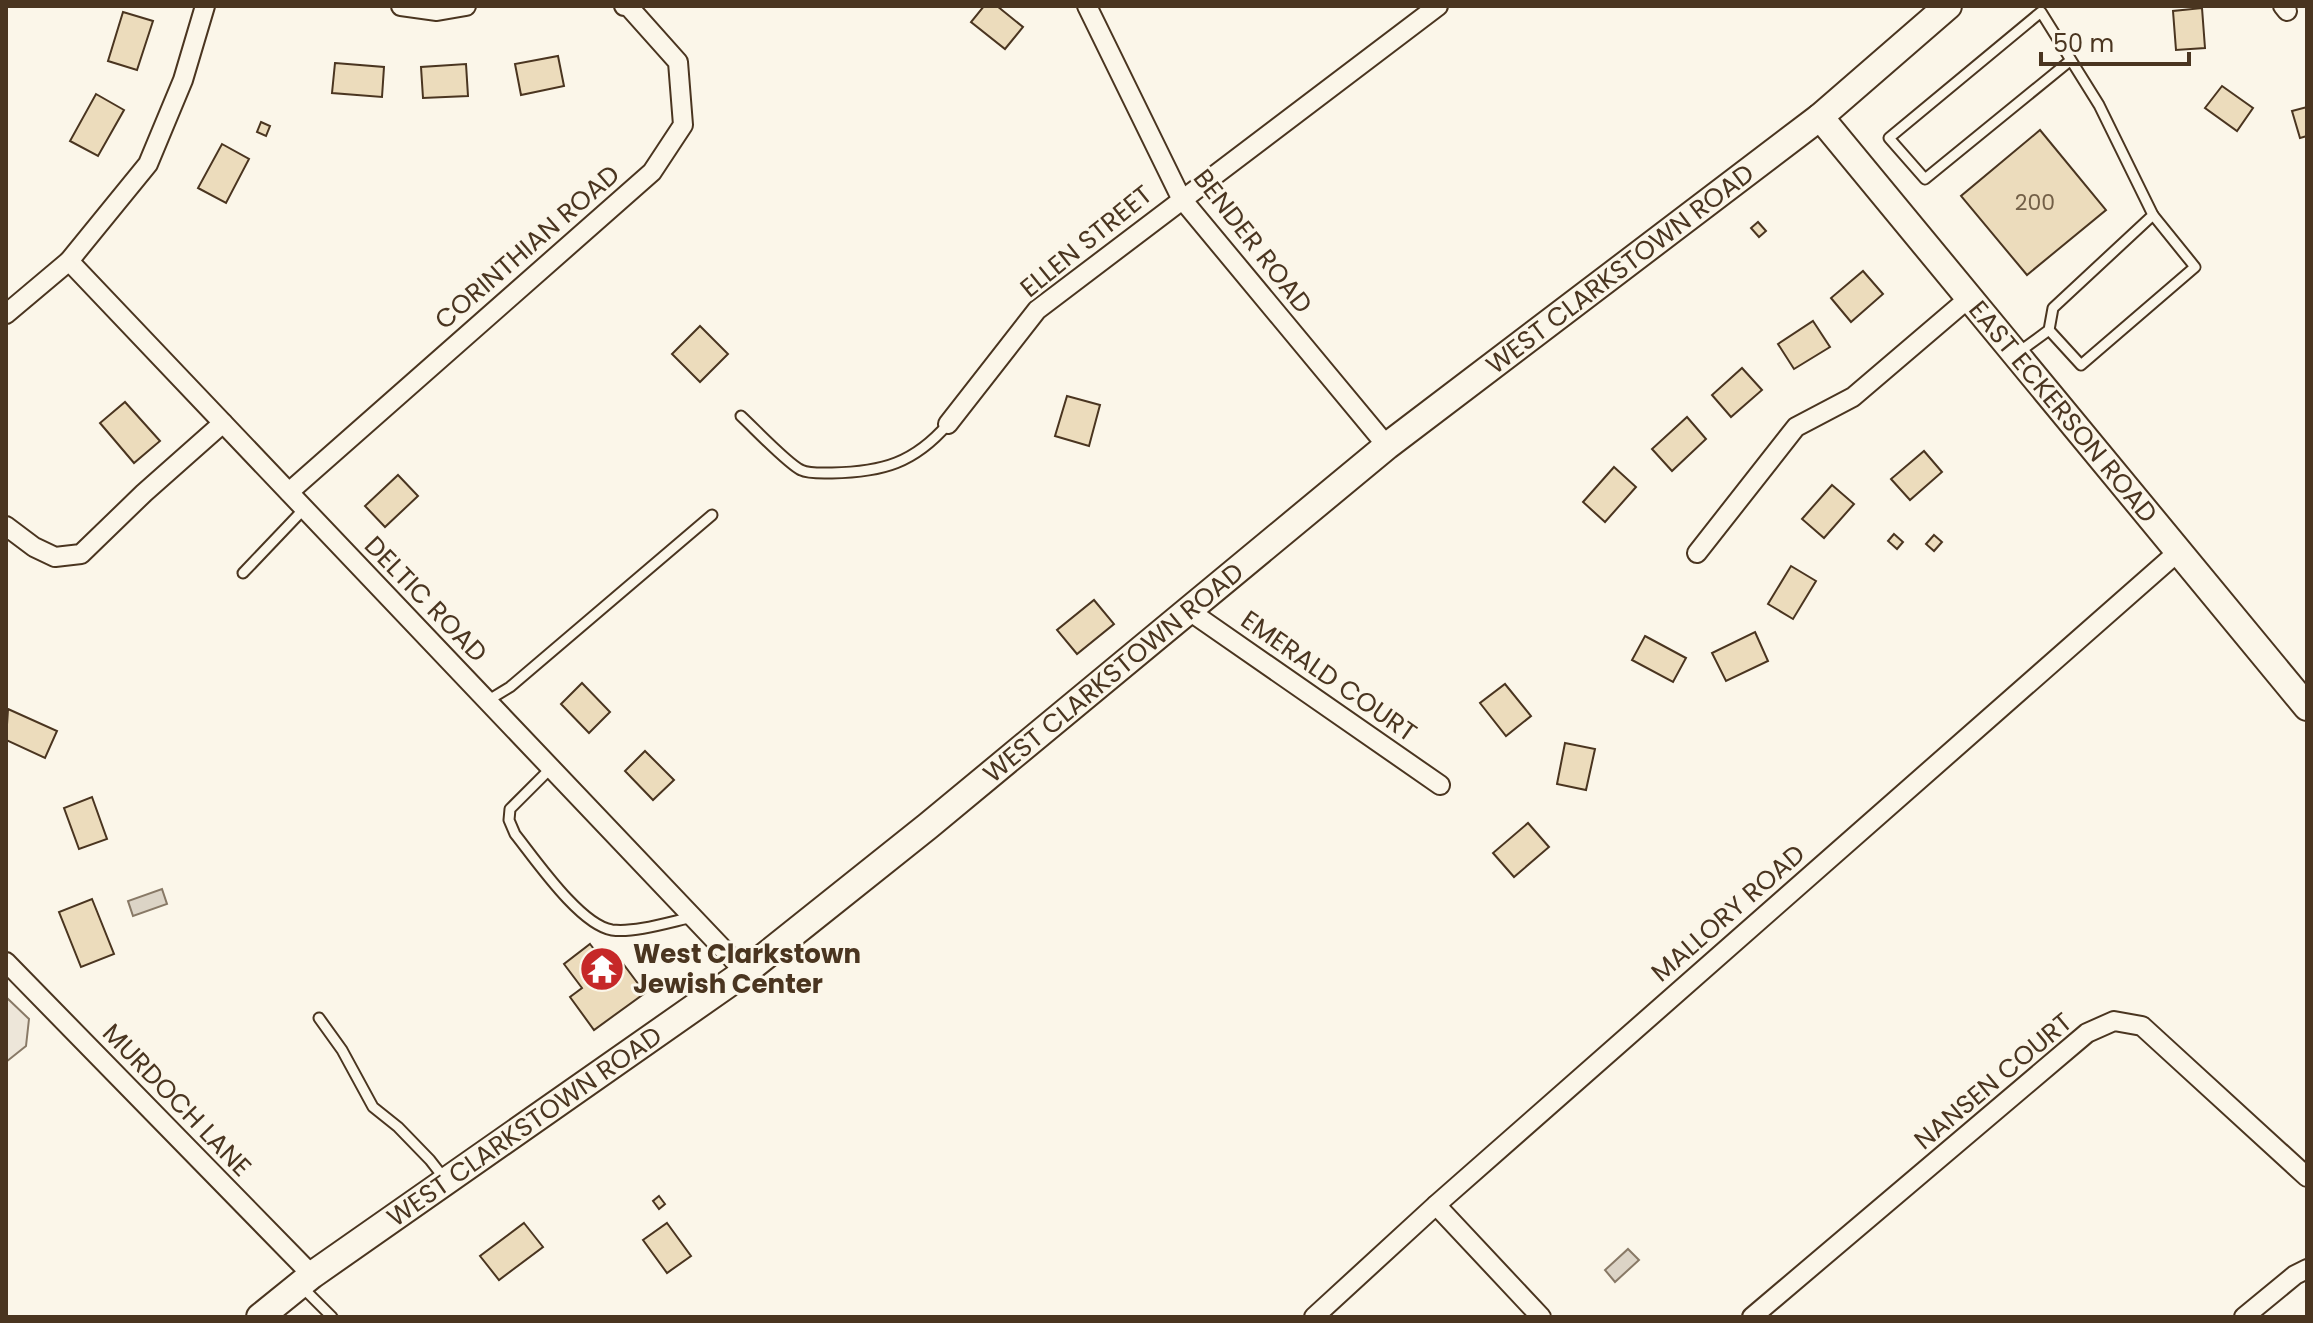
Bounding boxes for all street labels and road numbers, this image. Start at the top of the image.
street label: WEST CLARKSTOWN ROAD [1479,155,1761,382]
street label: CORINTHIAN ROAD [427,157,627,337]
street label: BENDER ROAD [1185,161,1321,321]
street label: ELLEN STREET [1012,177,1160,305]
street label: EAST ECKERSON ROAD [1961,293,2166,530]
street label: DELTIC ROAD [357,528,495,670]
street label: WEST CLARKSTOWN ROAD [976,554,1251,791]
street label: EMERALD COURT [1234,602,1424,750]
street label: MALLORY ROAD [1643,836,1813,990]
street label: NANSEN COURT [1906,1004,2080,1158]
street label: MURDOCH LANE [95,1016,259,1184]
street label: WEST CLARKSTOWN ROAD [380,1018,669,1235]

